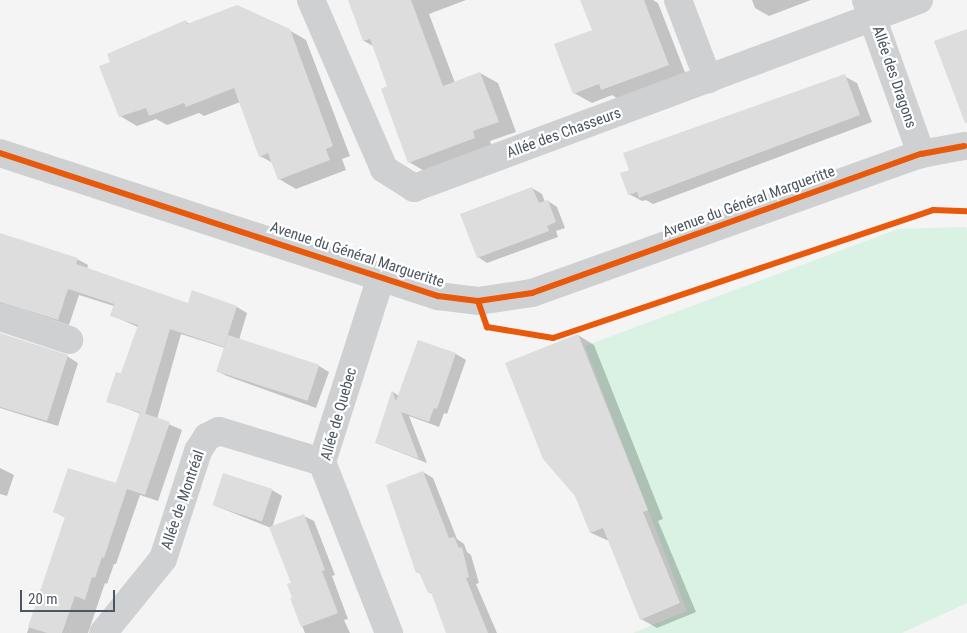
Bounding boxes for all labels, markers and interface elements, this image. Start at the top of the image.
street label: Allée des Dragons [868,24,920,130]
street label: Allée des Chasseurs [504,104,624,162]
street label: Avenue du Général Margueritte [660,162,838,242]
street label: Avenue du Général Margueritte [268,218,446,292]
street label: Allée de Quebec [317,366,361,462]
street label: Allée de Montréal [158,448,208,552]
scale bar [22,580,118,612]
text: 20 m [28,590,58,608]

